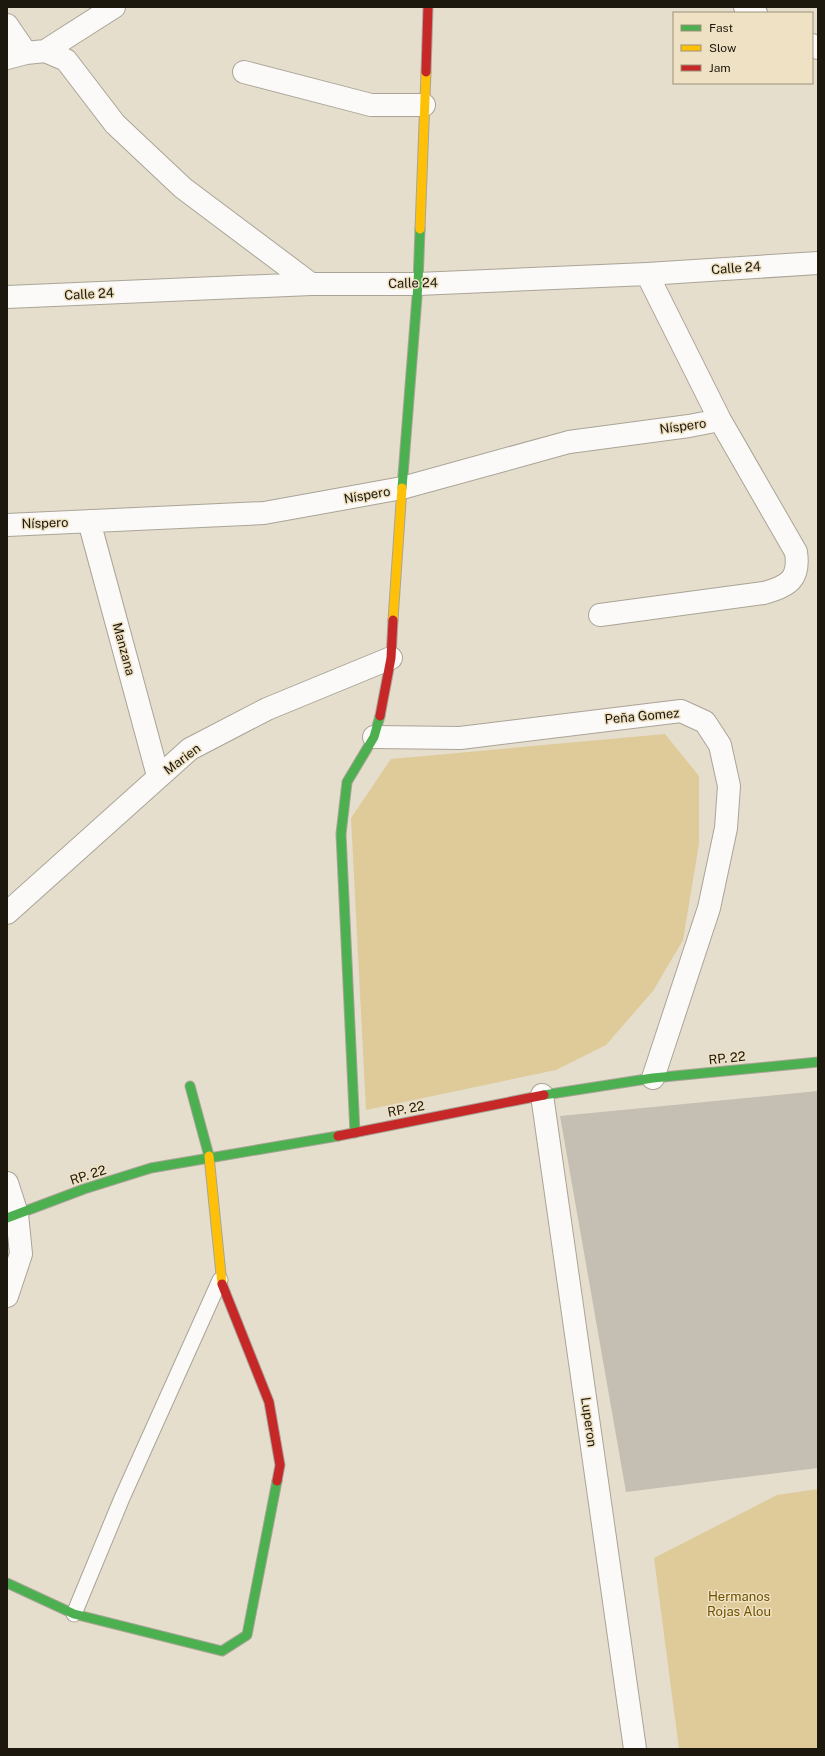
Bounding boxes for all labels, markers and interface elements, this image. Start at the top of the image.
legend [673,12,813,84]
text: Fast [709,21,734,35]
text: Slow [709,41,737,55]
text: Jam [709,61,731,75]
street label: Calle 24 [711,259,761,277]
street label: Calle 24 [388,275,438,291]
street label: Calle 24 [64,285,114,303]
street label: Níspero [659,415,707,437]
street label: Níspero [343,484,391,506]
street label: Níspero [21,515,69,531]
street label: Manzana [110,621,138,677]
street label: Peña Gomez [604,705,680,727]
street label: Marien [161,740,203,778]
street label: RP. 22 [708,1049,747,1067]
street label: RP. 22 [386,1098,426,1120]
street label: RP. 22 [68,1162,108,1188]
street label: Luperon [578,1396,600,1448]
park label: Hermanos Rojas Alou [707,1589,771,1619]

